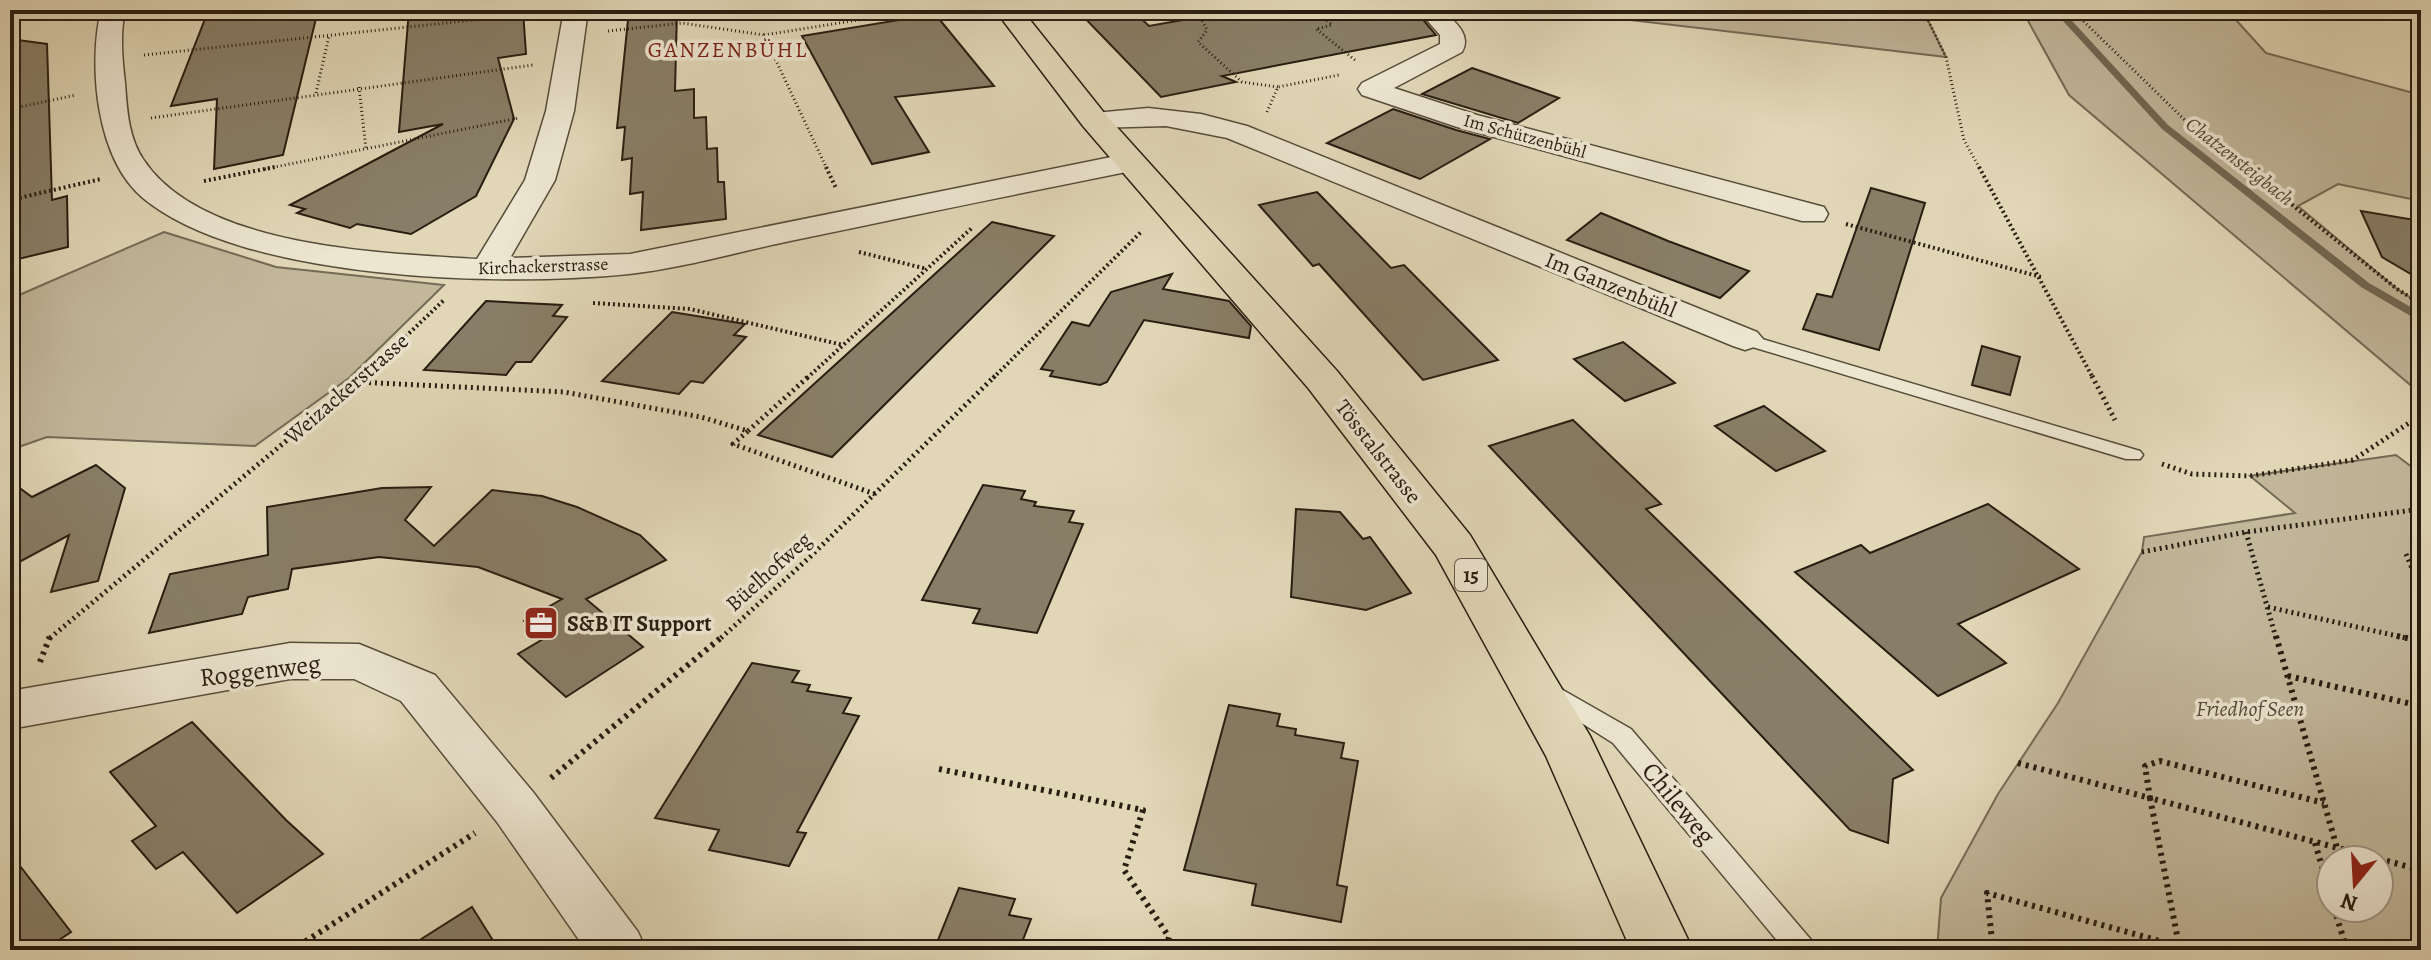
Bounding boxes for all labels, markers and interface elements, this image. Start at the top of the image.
district label: GANZENBÜHL [648,35,808,65]
street label: Im Schützenbühl [1461,108,1590,164]
water label: Chatzensteigbach [2180,111,2299,212]
street label: Im Ganzenbühl [1540,245,1681,325]
street label: Kirchackerstrasse [477,252,609,280]
street label: Weizackerstrasse [277,326,415,452]
street label: Tösstalstrasse [1328,393,1428,510]
street label: Büelhofweg [719,525,818,618]
road number: 15 [1455,559,1487,591]
office icon: S&B IT Support [522,604,560,642]
place label: S&B IT Support [567,609,712,639]
street label: Roggenweg [197,646,323,695]
park label: Friedhof Seen [2196,694,2304,724]
street label: Chileweg [1634,755,1723,852]
north arrow [2315,844,2395,924]
text: N [2337,885,2361,919]

